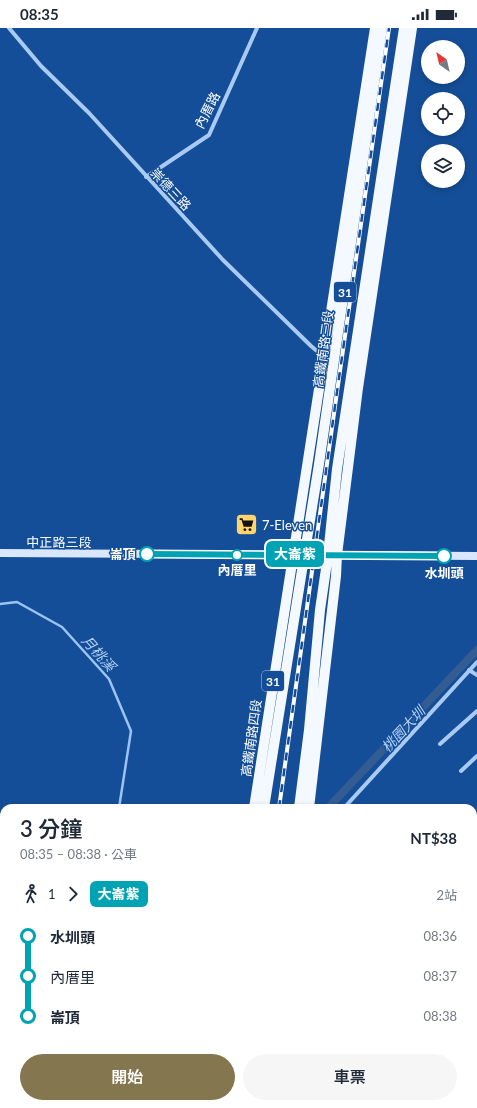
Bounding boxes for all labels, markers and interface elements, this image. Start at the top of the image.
text: 08:35 [20,5,59,23]
north arrow [421,40,465,84]
map controls [421,40,465,188]
street label: 內厝路 [191,89,223,131]
button: locate [421,92,465,136]
button: layers [421,144,465,188]
street label: 崇德三路 [147,165,195,213]
road number: 31 [334,282,356,302]
street label: 高鐵南路三段 [310,309,336,389]
supermarket icon: 7-Eleven [233,512,259,538]
place label: 7-Eleven [262,517,312,533]
street label: 中正路三段 [26,534,92,550]
line badge: 大崙紫 [272,541,318,567]
text: 大崙紫 [274,545,316,562]
place label: 崙頂 [110,546,136,562]
marker: 崙頂 [139,546,155,562]
marker: 水圳頭 [436,548,452,564]
marker: 內厝里 [231,549,243,561]
place label: 內厝里 [217,562,257,578]
place label: 水圳頭 [424,565,464,581]
water label: 月桃溪 [79,632,121,676]
road number: 31 [262,671,284,691]
street label: 高鐵南路四段 [238,698,264,778]
water label: 桃園大圳 [378,701,430,755]
text: 3 分鐘 [20,815,82,842]
text: NT$38 [410,829,457,847]
text: 08:35 – 08:38 · 公車 [20,846,137,862]
icon: walk [20,883,42,905]
icon: forward [62,883,84,905]
text: 大崙紫 [98,885,140,902]
text: 1 [48,886,56,902]
text: 2站 [436,887,457,903]
text: 水圳頭 [50,928,95,946]
text: 08:36 [424,928,457,944]
text: 內厝里 [50,968,95,986]
text: 08:37 [424,968,457,984]
text: 崙頂 [50,1008,80,1026]
text: 08:38 [424,1008,457,1024]
button: 開始 [20,1054,235,1100]
button: 車票 [243,1054,457,1100]

